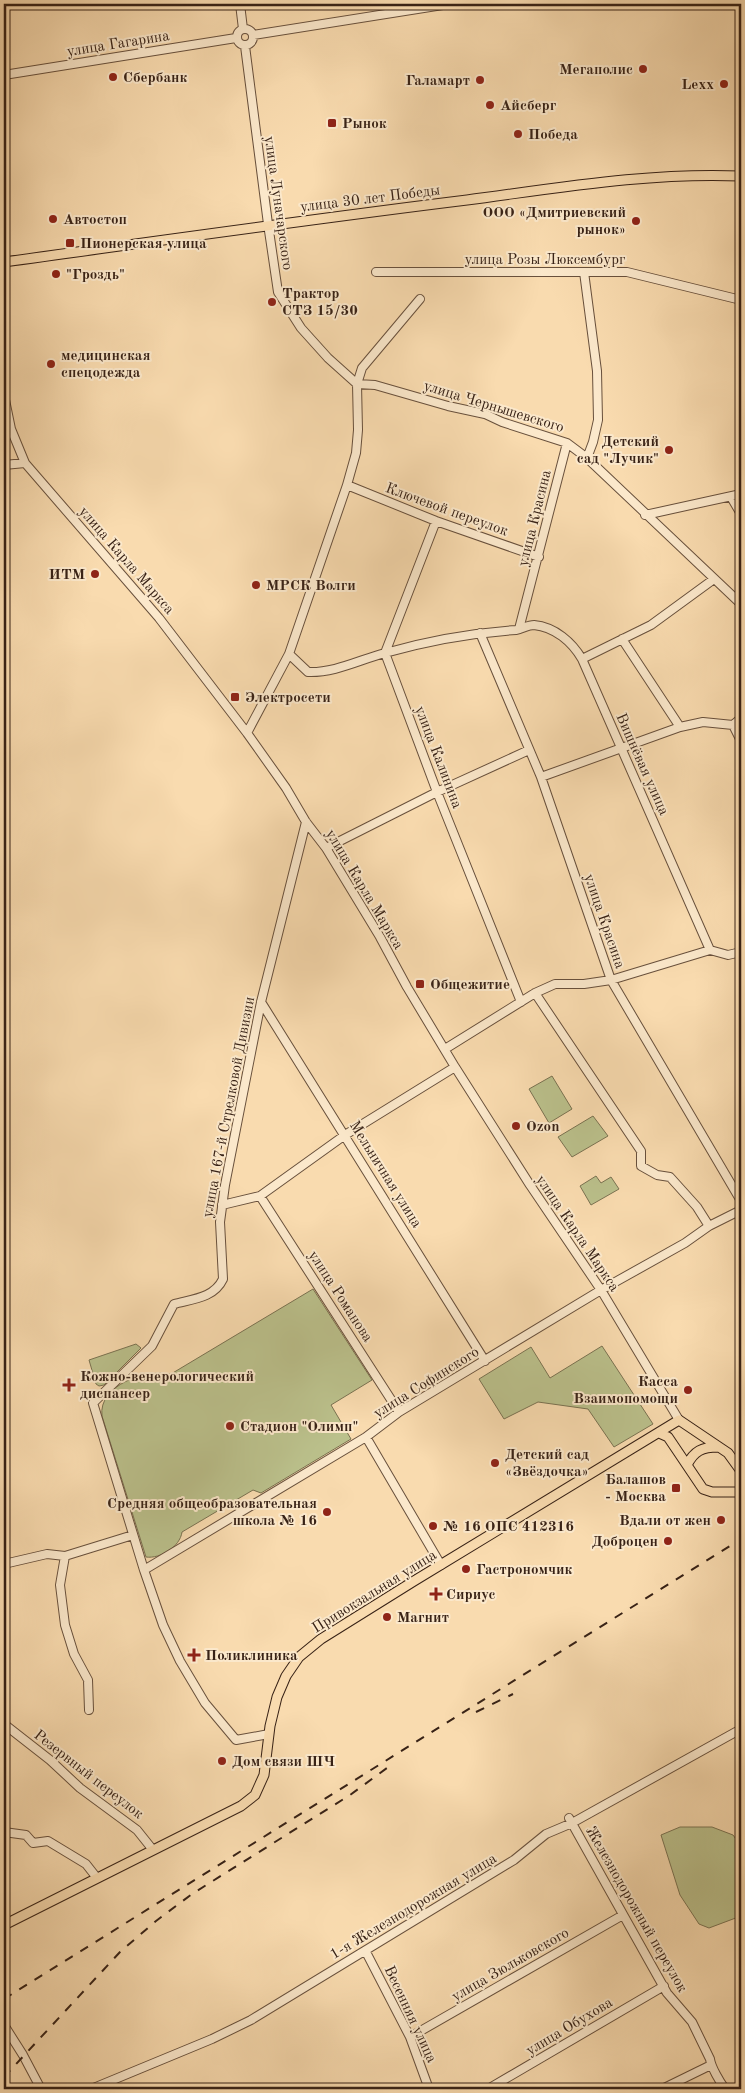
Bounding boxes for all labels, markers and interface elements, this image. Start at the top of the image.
street label: улица Гагарина [66,29,171,60]
place label: Мегаполис [559,63,633,78]
marker: Мегаполис [637,63,649,75]
marker: Сбербанк [107,71,119,83]
place label: Сбербанк [123,71,187,86]
place label: Галамарт [405,74,470,89]
marker: Галамарт [474,74,486,86]
place label: Lexx [681,78,714,93]
marker: Lexx [718,78,730,90]
marker: Айсберг [484,99,496,111]
place label: Айсберг [500,99,557,114]
marker: Рынок [326,117,338,129]
place label: Рынок [342,117,387,132]
marker: Победа [512,128,524,140]
place label: Победа [528,128,578,143]
street label: улица Луначарского [261,135,294,271]
street label: улица 30 лет Победы [299,183,441,216]
place label: ООО «Дмитриевский рынок» [483,206,626,238]
marker: Автостоп [47,213,59,225]
place label: Автостоп [63,213,127,228]
marker: ООО «Дмитриевский рынок» [630,215,642,227]
marker: Пионерская улица [64,237,76,249]
place label: Пионерская улица [80,237,207,252]
street label: улица Розы Люксембург [465,253,625,268]
marker: "Гроздь" [50,268,62,280]
place label: "Гроздь" [66,268,125,283]
place label: Трактор СТЗ 15/30 [282,287,358,319]
marker: Трактор СТЗ 15/30 [266,296,278,308]
place label: медицинская спецодежда [61,349,150,381]
marker: медицинская спецодежда [45,358,57,370]
street label: улица Чернышевского [422,379,565,436]
place label: Детский сад "Лучик" [577,435,659,467]
marker: Детский сад "Лучик" [663,444,675,456]
street label: улица Красина [516,468,555,568]
street label: Ключевой переулок [383,481,510,540]
street label: улица Карла Маркса [75,504,177,618]
place label: ИТМ [49,568,85,583]
marker: ИТМ [89,568,101,580]
marker: МРСК Волги [250,579,262,591]
place label: МРСК Волги [266,579,356,594]
marker: Электросети [229,691,241,703]
place label: Электросети [245,691,331,706]
street label: улица Калинина [411,704,464,811]
street label: Вишнёвая улица [612,711,671,818]
street label: улица Карла Маркса [322,827,406,953]
street label: улица Красина [580,872,627,971]
marker: Общежитие [414,978,426,990]
place label: Общежитие [430,978,510,993]
street label: улица 167-й Стрелковой Дивизии [201,996,258,1219]
street label: Мельничная улица [346,1119,424,1231]
marker: Ozon [510,1120,522,1132]
place label: Ozon [526,1120,559,1135]
street label: улица Карла Маркса [532,1173,622,1295]
street label: улица Романова [305,1248,375,1346]
street label: улица Софинского [372,1345,482,1422]
place label: Кожно-венерологический диспансер [80,1370,254,1402]
place label: Касса Взаимопомощи [573,1375,678,1407]
marker: Кожно-венерологический диспансер [62,1378,76,1392]
marker: Касса Взаимопомощи [682,1384,694,1396]
marker: Стадион "Олимп" [224,1420,236,1432]
place label: Стадион "Олимп" [240,1420,358,1435]
place label: Детский сад «Звёздочка» [505,1448,589,1480]
marker: Детский сад «Звёздочка» [489,1457,501,1469]
place label: Балашов - Москва [605,1473,666,1505]
marker: Балашов - Москва [670,1482,682,1494]
place label: Средняя общеобразовательная школа № 16 [107,1497,317,1529]
marker: Средняя общеобразовательная школа № 16 [321,1506,333,1518]
place label: Вдали от жен [619,1514,711,1529]
marker: Вдали от жен [715,1514,727,1526]
marker: № 16 ОПС 412316 [427,1520,439,1532]
place label: № 16 ОПС 412316 [443,1520,574,1535]
place label: Доброцен [592,1535,658,1550]
marker: Доброцен [662,1535,674,1547]
street label: Привокзальная улица [310,1548,440,1637]
marker: Гастрономчик [460,1563,472,1575]
place label: Гастрономчик [476,1563,573,1578]
marker: Сириус [430,1588,442,1600]
place label: Сириус [446,1588,495,1603]
marker: Магнит [381,1611,393,1623]
place label: Магнит [397,1611,449,1626]
marker: Поликлиника [187,1648,201,1662]
place label: Поликлиника [205,1649,298,1664]
street label: Резервный переулок [30,1728,146,1823]
marker: Дом связи ШЧ [216,1755,228,1767]
place label: Дом связи ШЧ [232,1755,335,1770]
street label: Железнодорожный переулок [582,1824,690,1996]
street label: 1-я Железнодорожная улица [328,1851,500,1963]
street label: улица Зюльковского [450,1926,572,2005]
street label: Весенняя улица [381,1964,439,2066]
street label: улица Обухова [524,1995,616,2059]

